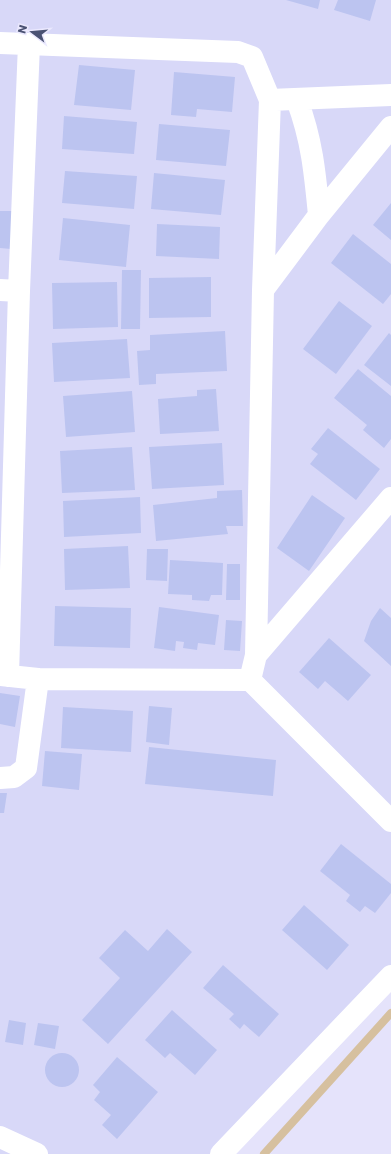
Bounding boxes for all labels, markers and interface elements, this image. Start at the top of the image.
north arrow [12,12,52,52]
text: N [14,23,31,35]

